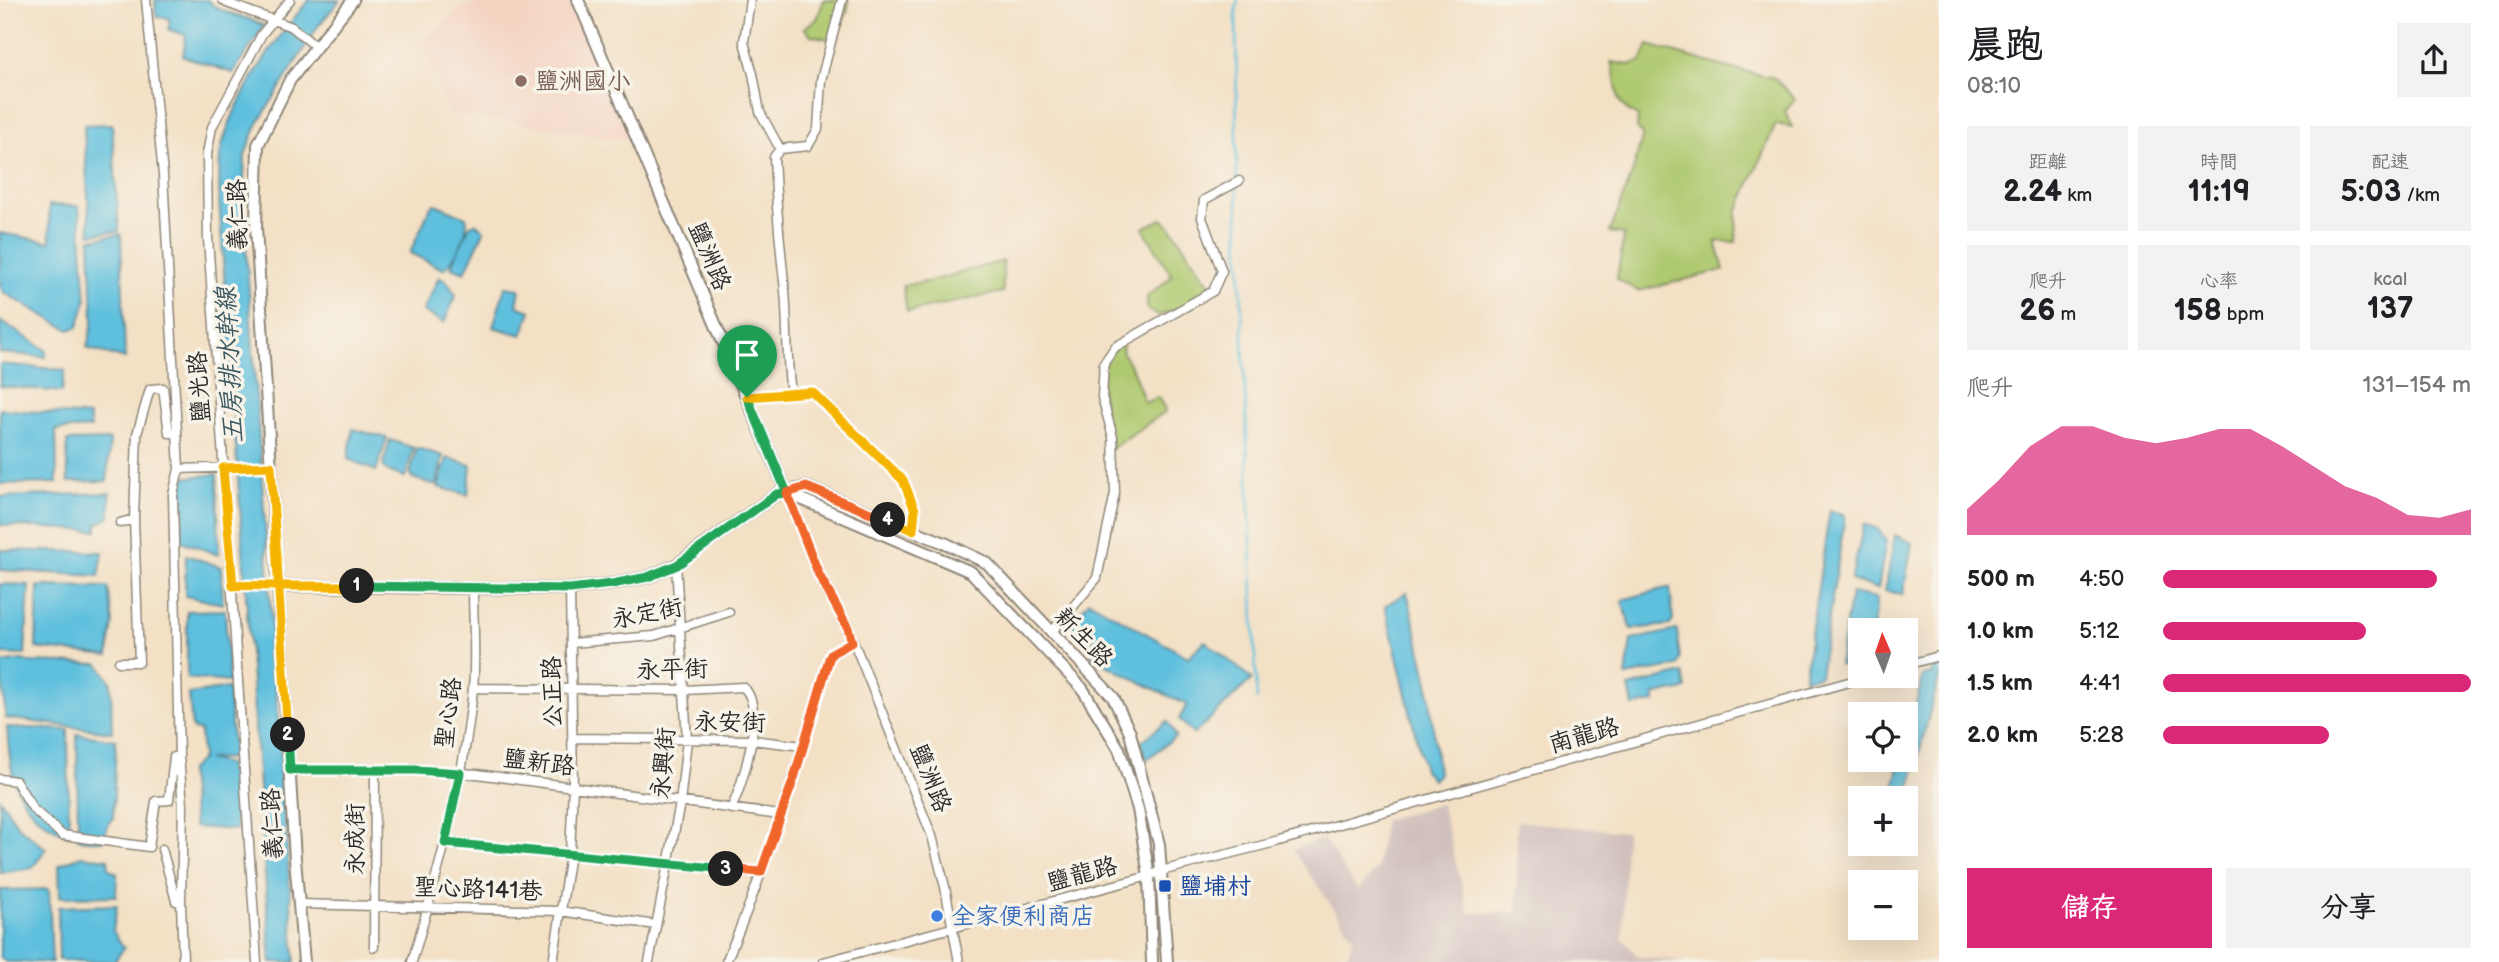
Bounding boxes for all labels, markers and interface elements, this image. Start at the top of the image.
text: 晨跑 [1967,23,2043,68]
button: share [2397,23,2471,97]
place label: 鹽洲國小 [535,67,631,96]
text: 08:10 [1967,72,2021,100]
marker: 鹽洲國小 [513,73,529,89]
text: 距離 [2029,151,2067,174]
text: 時間 [2200,151,2238,174]
text: 配速 [2371,151,2409,174]
text: 2.24 [2003,174,2062,210]
text: 11:19 [2188,174,2250,210]
text: 5:03 [2341,174,2401,210]
street label: 義仁路 [222,179,253,251]
text: km [2062,184,2092,207]
text: /km [2401,184,2440,207]
street label: 鹽洲路 [682,217,737,295]
text: kcal [2373,268,2407,291]
text: 爬升 [2029,270,2067,293]
text: 心率 [2200,270,2238,293]
water label: 五房排水幹線 [211,284,250,444]
text: 137 [2367,291,2414,327]
text: 26 [2019,293,2055,329]
text: 158 [2174,293,2222,329]
text: m [2055,303,2076,326]
text: bpm [2222,303,2264,326]
pin [717,325,777,397]
icon: arrive [728,336,766,374]
street label: 鹽光路 [183,350,216,424]
text: 131–154 m [2363,371,2471,399]
text: 爬升 [1967,374,2013,402]
pin: 4 [870,503,906,538]
text: 4 [882,508,893,531]
text: 500 m [1967,565,2035,593]
text: 4:50 [2079,565,2124,593]
pin: 1 [340,568,374,604]
text: 1 [353,574,361,597]
street label: 永定街 [609,592,685,635]
street label: 新生路 [1048,601,1119,673]
text: 1.0 km [1967,617,2034,645]
text: 5:12 [2079,617,2119,645]
north arrow [1848,618,1918,688]
map controls [1848,618,1918,940]
street label: 永平街 [636,654,708,685]
street label: 公正路 [537,656,568,728]
text: 1.5 km [1967,669,2033,697]
text: 4:41 [2079,669,2121,697]
street label: 聖心路 [430,676,467,751]
button: locate [1848,702,1918,772]
street label: 永安街 [694,707,766,738]
street label: 南龍路 [1546,712,1623,759]
pin: 2 [270,718,306,752]
text: 2.0 km [1967,721,2038,749]
text: 5:28 [2079,721,2124,749]
text: 2 [282,723,293,746]
street label: 永興街 [646,726,681,800]
street label: 鹽洲路 [904,739,957,817]
street label: 鹽新路 [501,744,576,781]
button: + [1848,786,1918,856]
street label: 義仁路 [256,787,289,861]
street label: 永成街 [341,803,370,875]
street label: 鹽龍路 [1044,851,1121,898]
pin: 3 [708,852,744,886]
text: 3 [720,857,731,880]
button: 儲存 [1967,868,2212,948]
button: 分享 [2226,868,2471,948]
button: − [1848,870,1918,940]
place label: 鹽埔村 [1179,872,1251,901]
street label: 聖心路141巷 [413,873,543,906]
marker: 鹽埔村 [1157,878,1173,894]
place label: 全家便利商店 [951,902,1095,931]
marker: 全家便利商店 [929,908,945,924]

